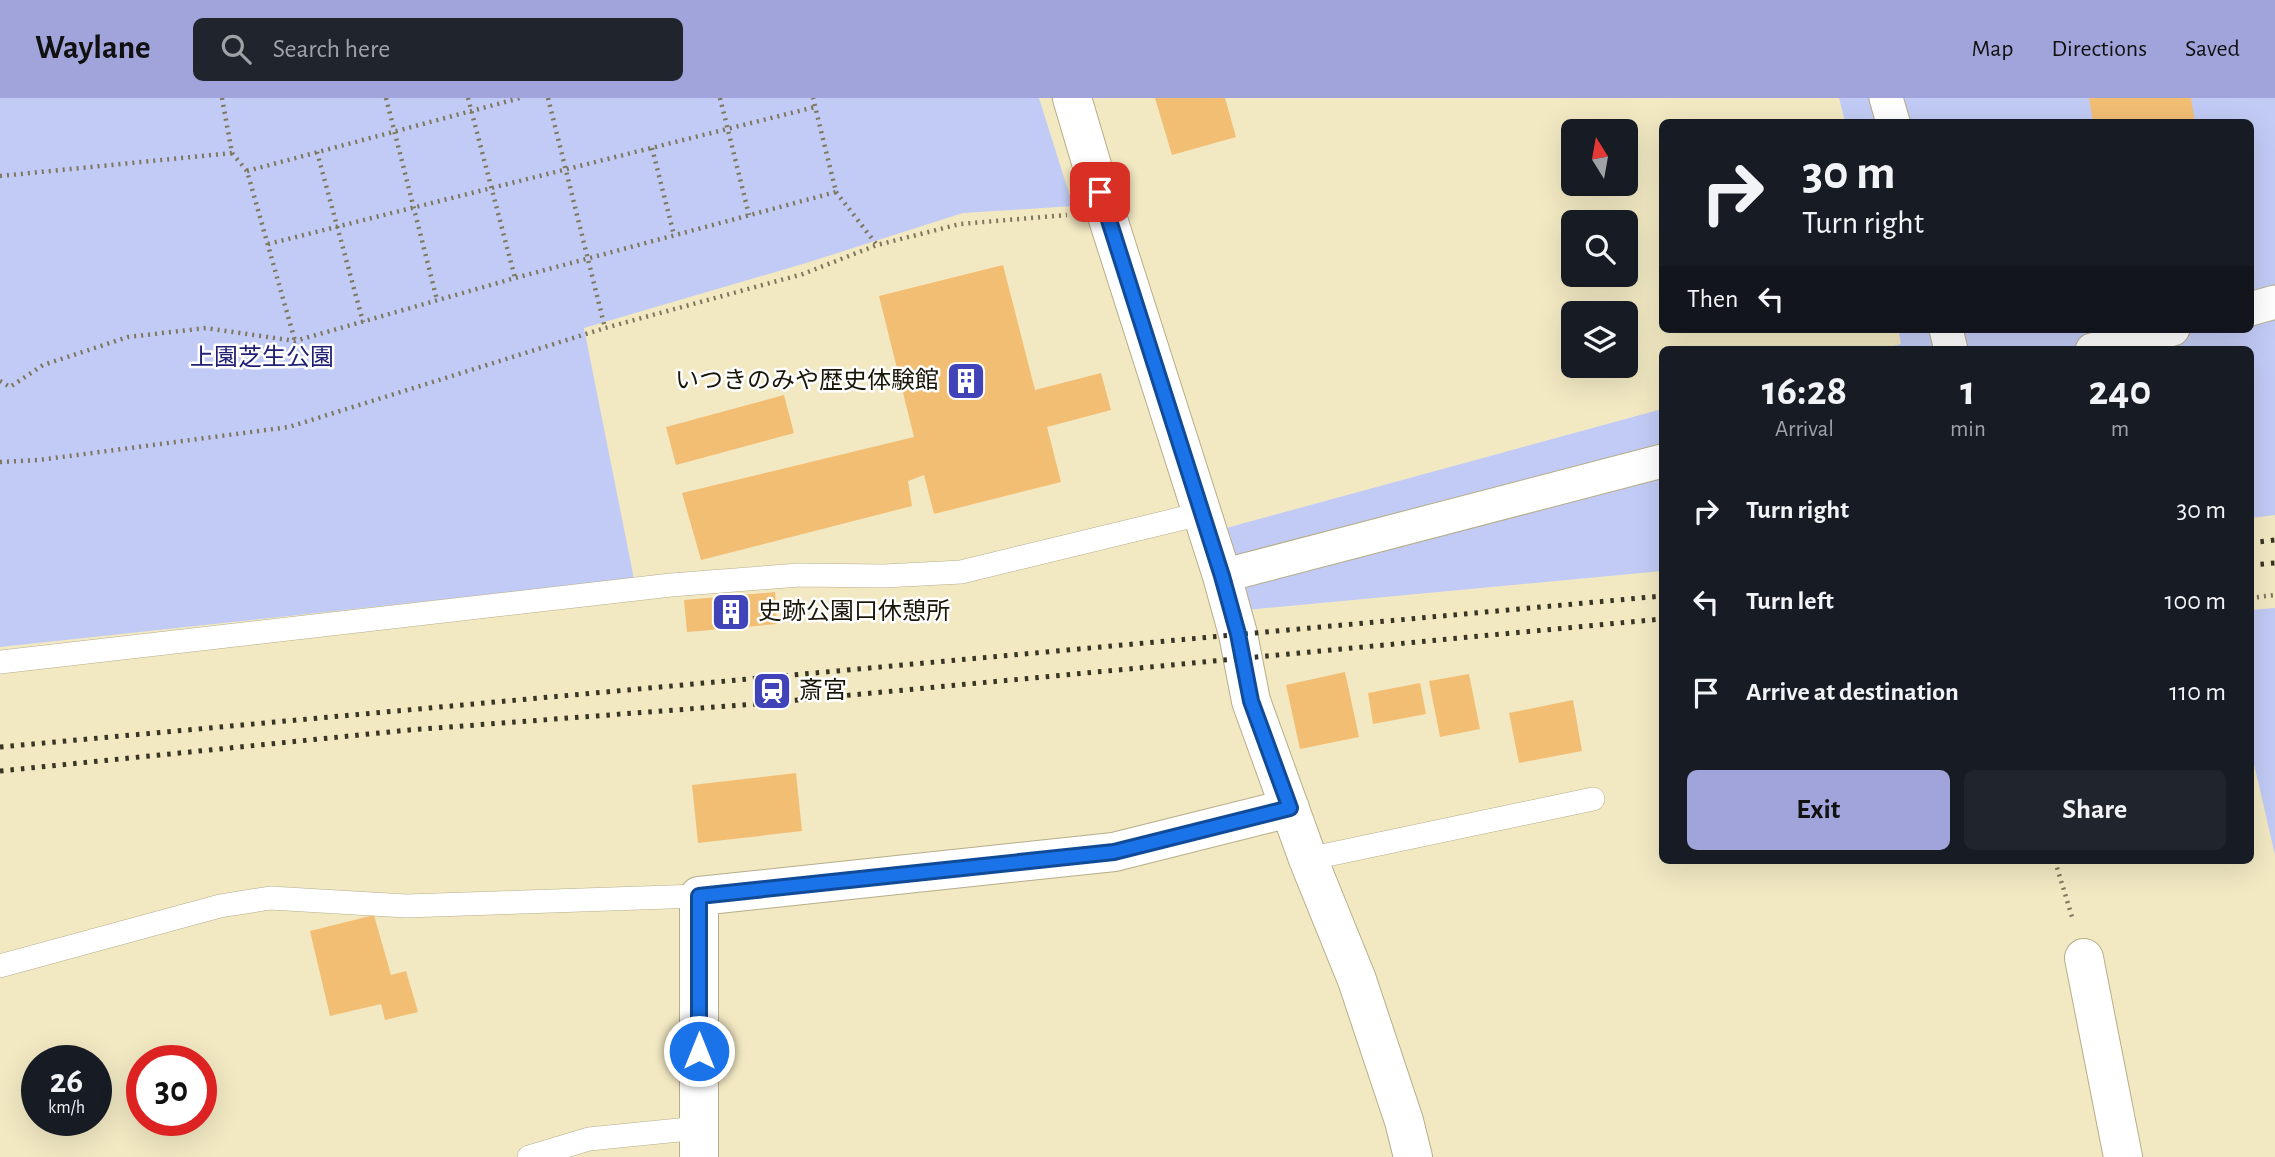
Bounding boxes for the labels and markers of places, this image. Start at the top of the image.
pin [1070,162,1130,222]
building icon: いつきのみや歴史体験館 [945,360,987,402]
place label: いつきのみや歴史体験館 [675,367,939,393]
building icon: 史跡公園口休憩所 [710,591,752,633]
place label: 史跡公園口休憩所 [758,598,950,624]
station icon: 斎宮 [751,670,793,712]
place label: 斎宮 [799,677,847,703]

